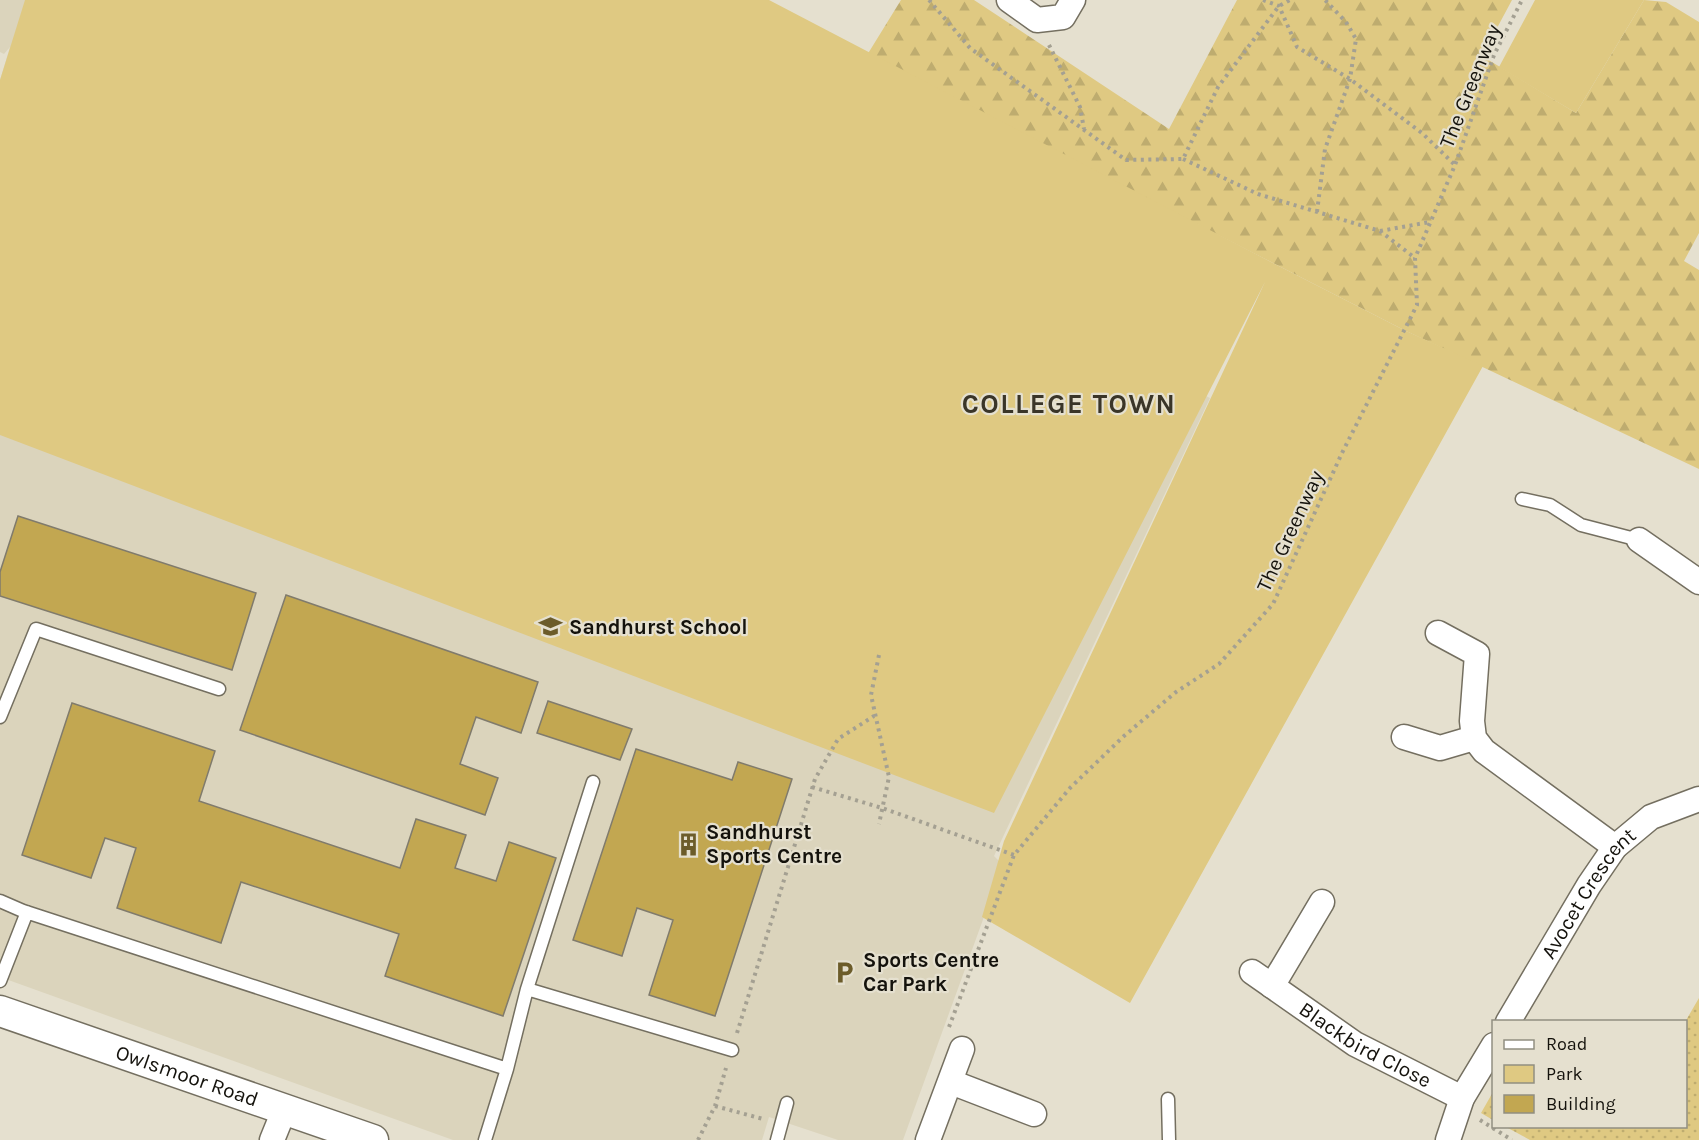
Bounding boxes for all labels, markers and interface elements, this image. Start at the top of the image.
street label: The Greenway [1434,21,1506,151]
district label: COLLEGE TOWN [962,388,1176,420]
street label: The Greenway [1251,466,1329,595]
school or university icon: Sandhurst School [538,614,564,640]
place label: Sandhurst School [569,615,748,639]
place label: Sandhurst Sports Centre [706,820,842,868]
street label: Avocet Crescent [1536,823,1641,963]
building icon: Sandhurst Sports Centre [675,831,701,857]
place label: Sports Centre Car Park [863,948,999,996]
parking icon: Sports Centre Car Park [832,959,858,985]
street label: Blackbird Close [1295,997,1435,1092]
legend [1492,1020,1687,1128]
text: Road [1546,1033,1587,1055]
street label: Owlsmoor Road [113,1040,262,1111]
text: Park [1546,1063,1583,1085]
text: Building [1546,1093,1616,1115]

